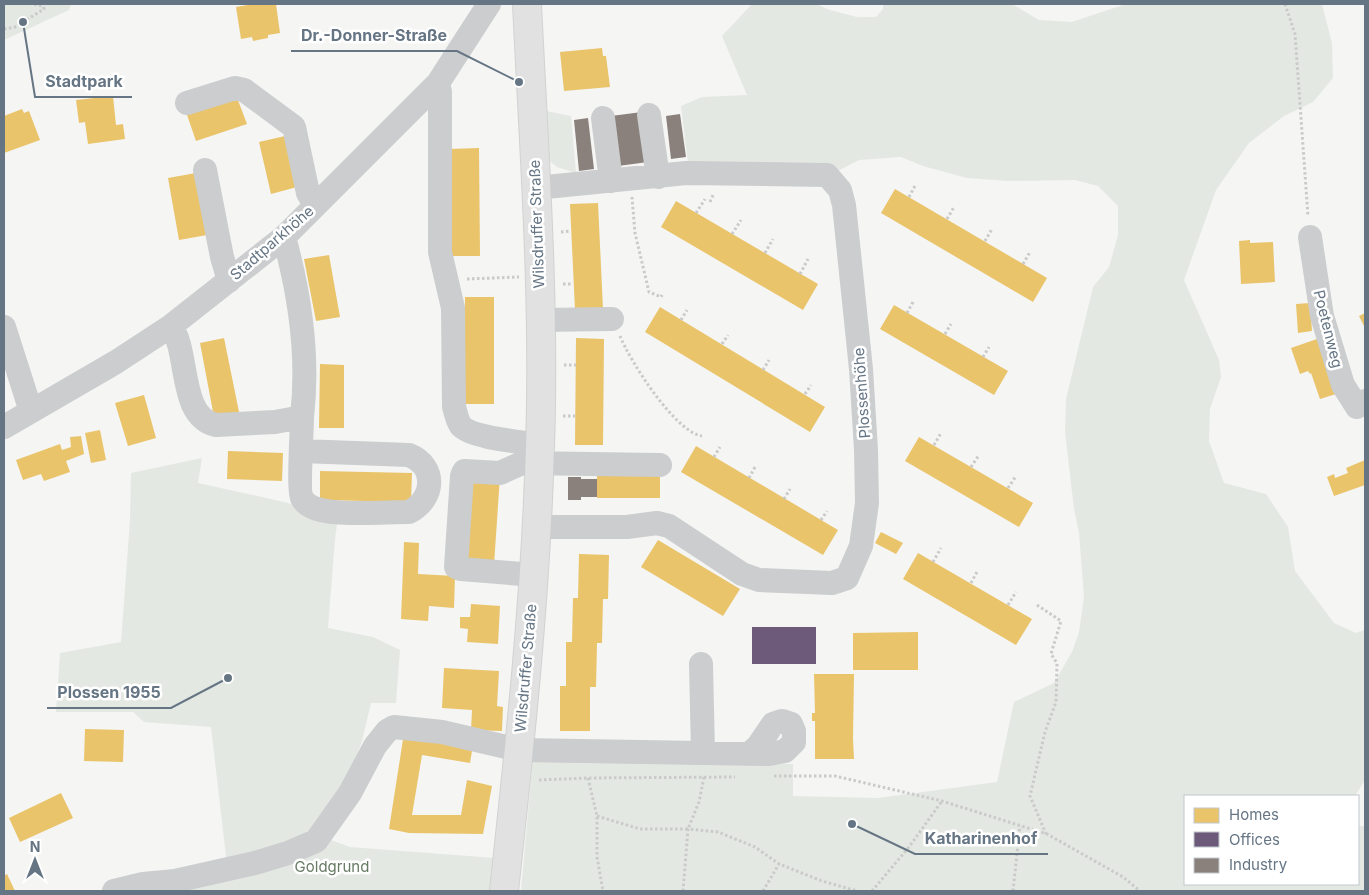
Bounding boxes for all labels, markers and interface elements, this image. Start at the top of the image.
callout: Dr.-Donner-Straße [291,20,457,51]
text: Dr.-Donner-Straße [301,25,447,45]
callout: Stadtpark [35,66,132,97]
text: Stadtpark [45,71,123,91]
street label: Wilsdruffer Straße [525,159,548,289]
street label: Stadtparkhöhe [226,201,317,284]
street label: Poetenweg [1310,288,1347,370]
street label: Plossenhöhe [849,347,874,439]
street label: Wilsdruffer Straße [510,603,541,733]
callout: Plossen 1955 [47,677,171,708]
text: Plossen 1955 [57,682,161,702]
legend [1184,795,1359,885]
text: Homes [1229,805,1279,824]
callout: Katharinenhof [915,823,1048,854]
text: Katharinenhof [925,828,1038,848]
text: Offices [1229,830,1280,849]
north arrow [10,835,60,885]
text: N [30,838,40,855]
text: Industry [1229,855,1288,874]
park label: Goldgrund [295,857,369,876]

